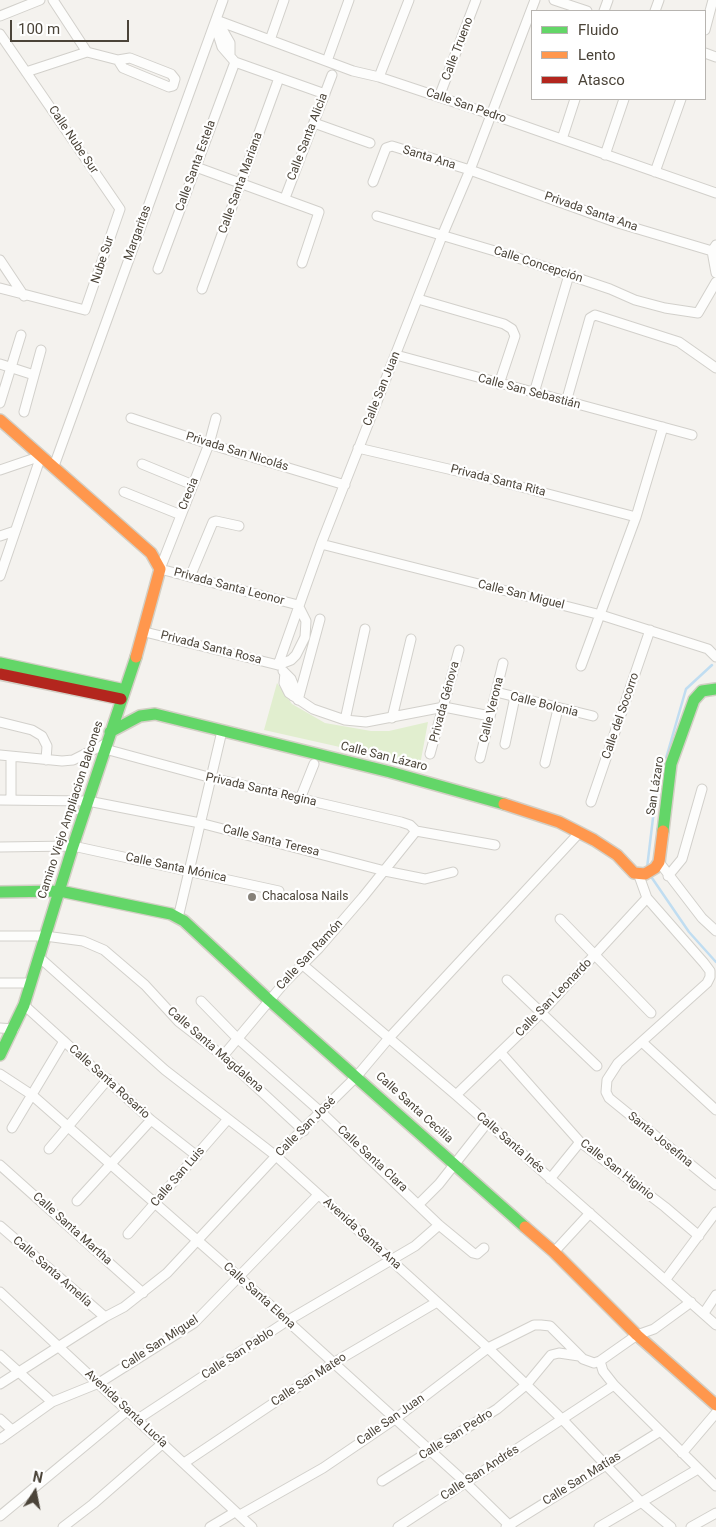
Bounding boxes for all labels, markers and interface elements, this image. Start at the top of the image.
scale bar [12,10,131,42]
legend [531,10,706,100]
street label: Calle Trueno [439,15,477,83]
text: 100 m [18,20,60,38]
text: Fluido [578,21,619,39]
text: Lento [578,46,616,64]
text: Atasco [578,71,625,89]
street label: Calle San Pedro [424,85,508,127]
street label: Calle Santa Alicia [285,91,331,183]
street label: Calle Nube Sur [45,103,101,177]
street label: Calle Santa Estela [173,118,219,214]
street label: Calle Santa Mariana [216,130,266,236]
street label: Santa Ana [401,143,457,173]
street label: Privada Santa Ana [542,189,640,235]
street label: Margaritas [121,203,155,263]
street label: Nube Sur [89,234,117,286]
street label: Calle Concepción [492,244,584,286]
street label: Calle San Juan [360,350,404,428]
street label: Calle San Sebastián [476,371,582,413]
street label: Privada San Nicolás [184,430,290,474]
street label: Privada Santa Rita [449,462,547,500]
street label: Crecia [176,476,202,512]
street label: Privada Santa Leonor [172,565,286,609]
street label: Calle San Miguel [476,577,566,613]
street label: Privada Santa Rosa [159,628,263,668]
street label: Privada Génova [427,660,463,744]
street label: Calle del Socorro [599,671,643,761]
street label: Calle Verona [477,676,507,744]
street label: Calle Bolonia [508,690,580,720]
street label: Camino Viejo Ampliacion Balcones [35,719,107,901]
street label: Calle San Lázaro [339,739,429,775]
street label: San Lázaro [644,755,668,817]
street label: Privada Santa Regina [204,770,318,810]
street label: Calle Santa Teresa [221,822,321,860]
street label: Calle Santa Mónica [124,850,228,886]
place label: Chacalosa Nails [262,890,348,904]
marker: Chacalosa Nails [246,891,258,903]
street label: Calle San Ramón [274,917,346,993]
street label: Calle San Leonardo [513,956,595,1040]
street label: Calle Santa Magdalena [164,1004,266,1096]
street label: Calle Santa Rosario [66,1042,152,1122]
street label: Calle Santa Cecilia [372,1070,456,1146]
street label: Calle San José [273,1094,339,1160]
street label: Calle Santa Inés [473,1109,547,1177]
street label: Santa Josefina [625,1109,695,1171]
street label: Calle Santa Clara [334,1123,410,1195]
street label: Calle San Higinio [577,1137,657,1203]
street label: Calle San Luis [148,1144,208,1210]
street label: Calle Santa Martha [29,1190,115,1268]
street label: Avenida Santa Ana [320,1195,404,1273]
street label: Calle Santa Amelía [9,1234,95,1310]
street label: Calle Santa Elena [220,1260,298,1332]
street label: Calle San Miguel [119,1313,201,1373]
street label: Calle San Pablo [199,1325,277,1383]
street label: Calle San Mateo [269,1350,349,1410]
street label: Avenida Santa Lucía [82,1367,170,1451]
street label: Calle San Juan [354,1391,428,1449]
street label: Calle San Pedro [416,1407,496,1463]
street label: Calle San Andrés [438,1442,522,1504]
street label: Calle San Matías [540,1449,624,1509]
north arrow [10,1467,60,1517]
text: N [31,1468,44,1486]

